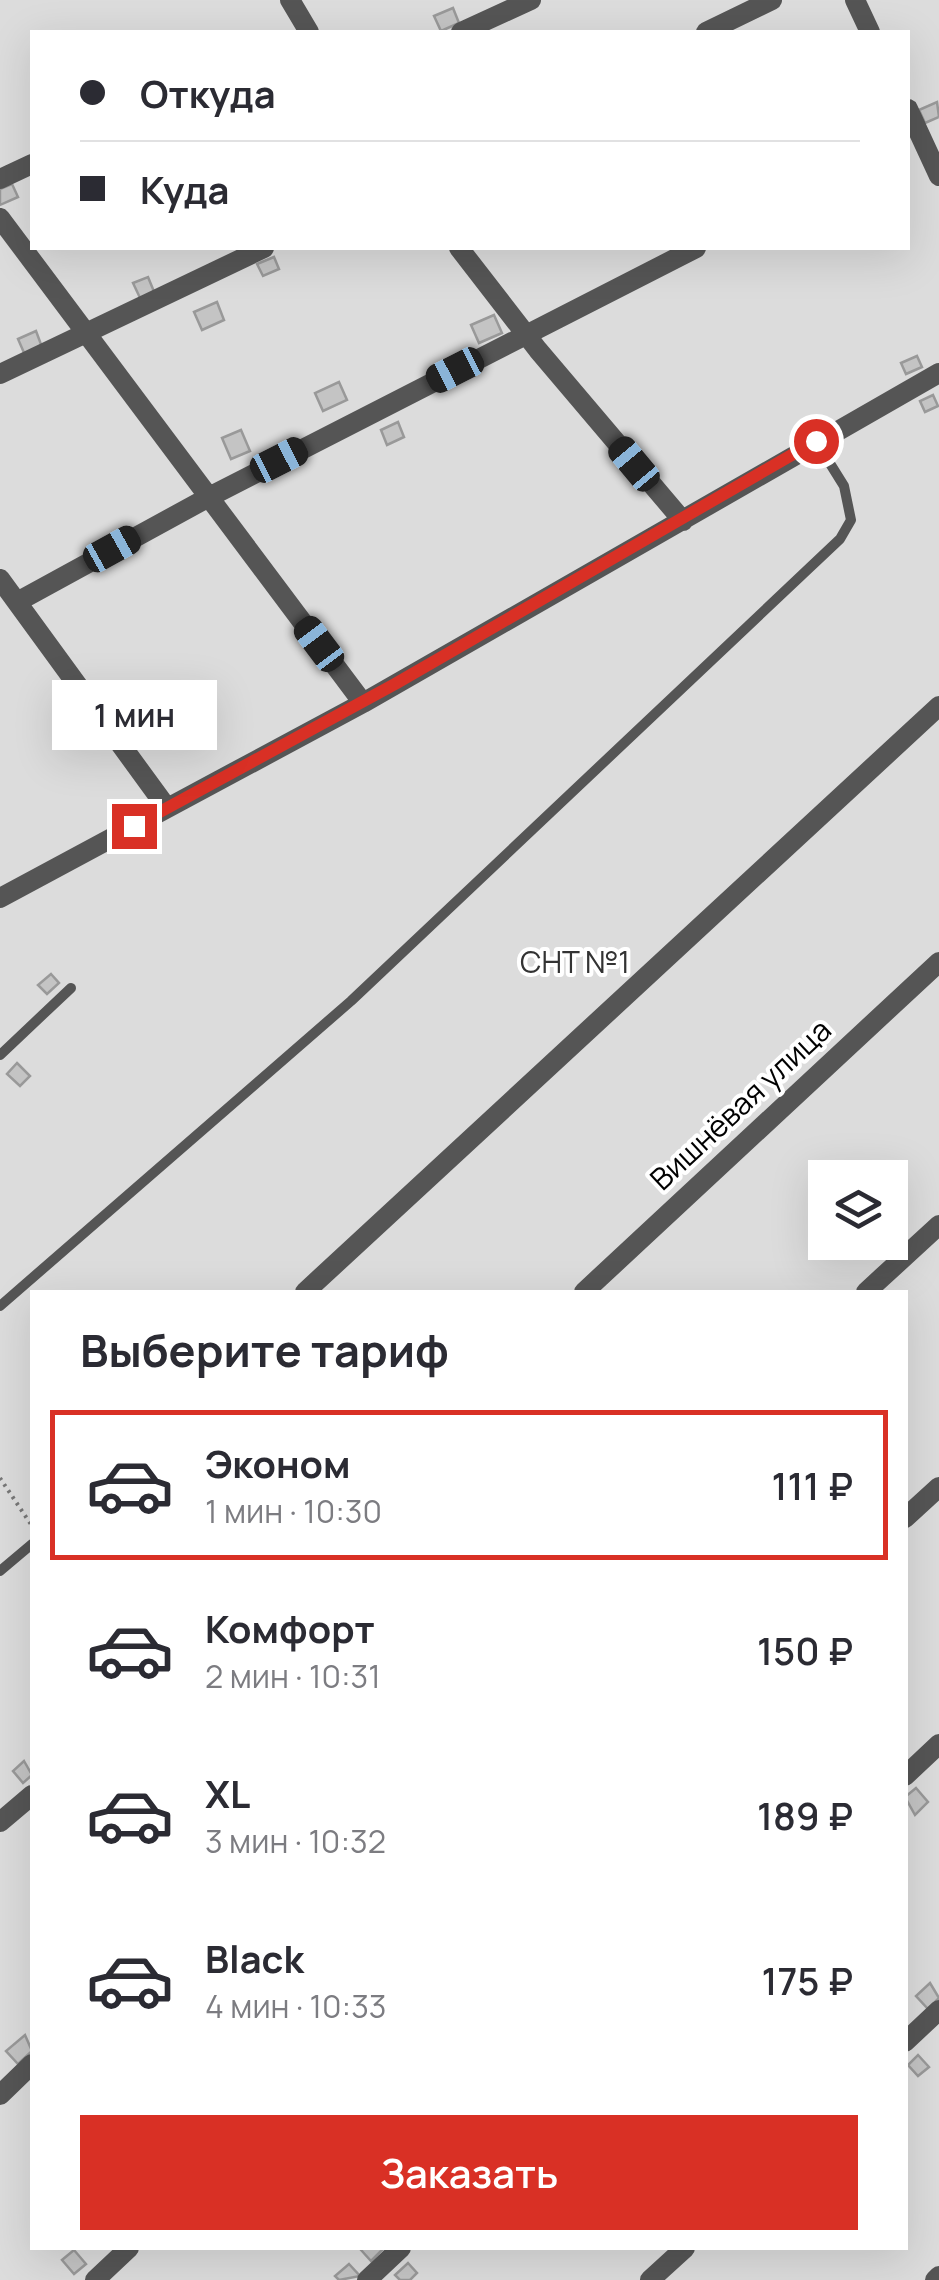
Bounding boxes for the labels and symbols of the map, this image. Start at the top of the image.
car [421,343,489,397]
route start [794,419,839,464]
car [603,431,665,497]
car [245,433,313,487]
car [78,521,146,577]
car [289,611,349,677]
callout: 1 мин [52,681,216,751]
route end [112,804,157,849]
park label: СНТ №1 [520,941,630,982]
street label: Вишнёвая улица [641,1009,839,1199]

